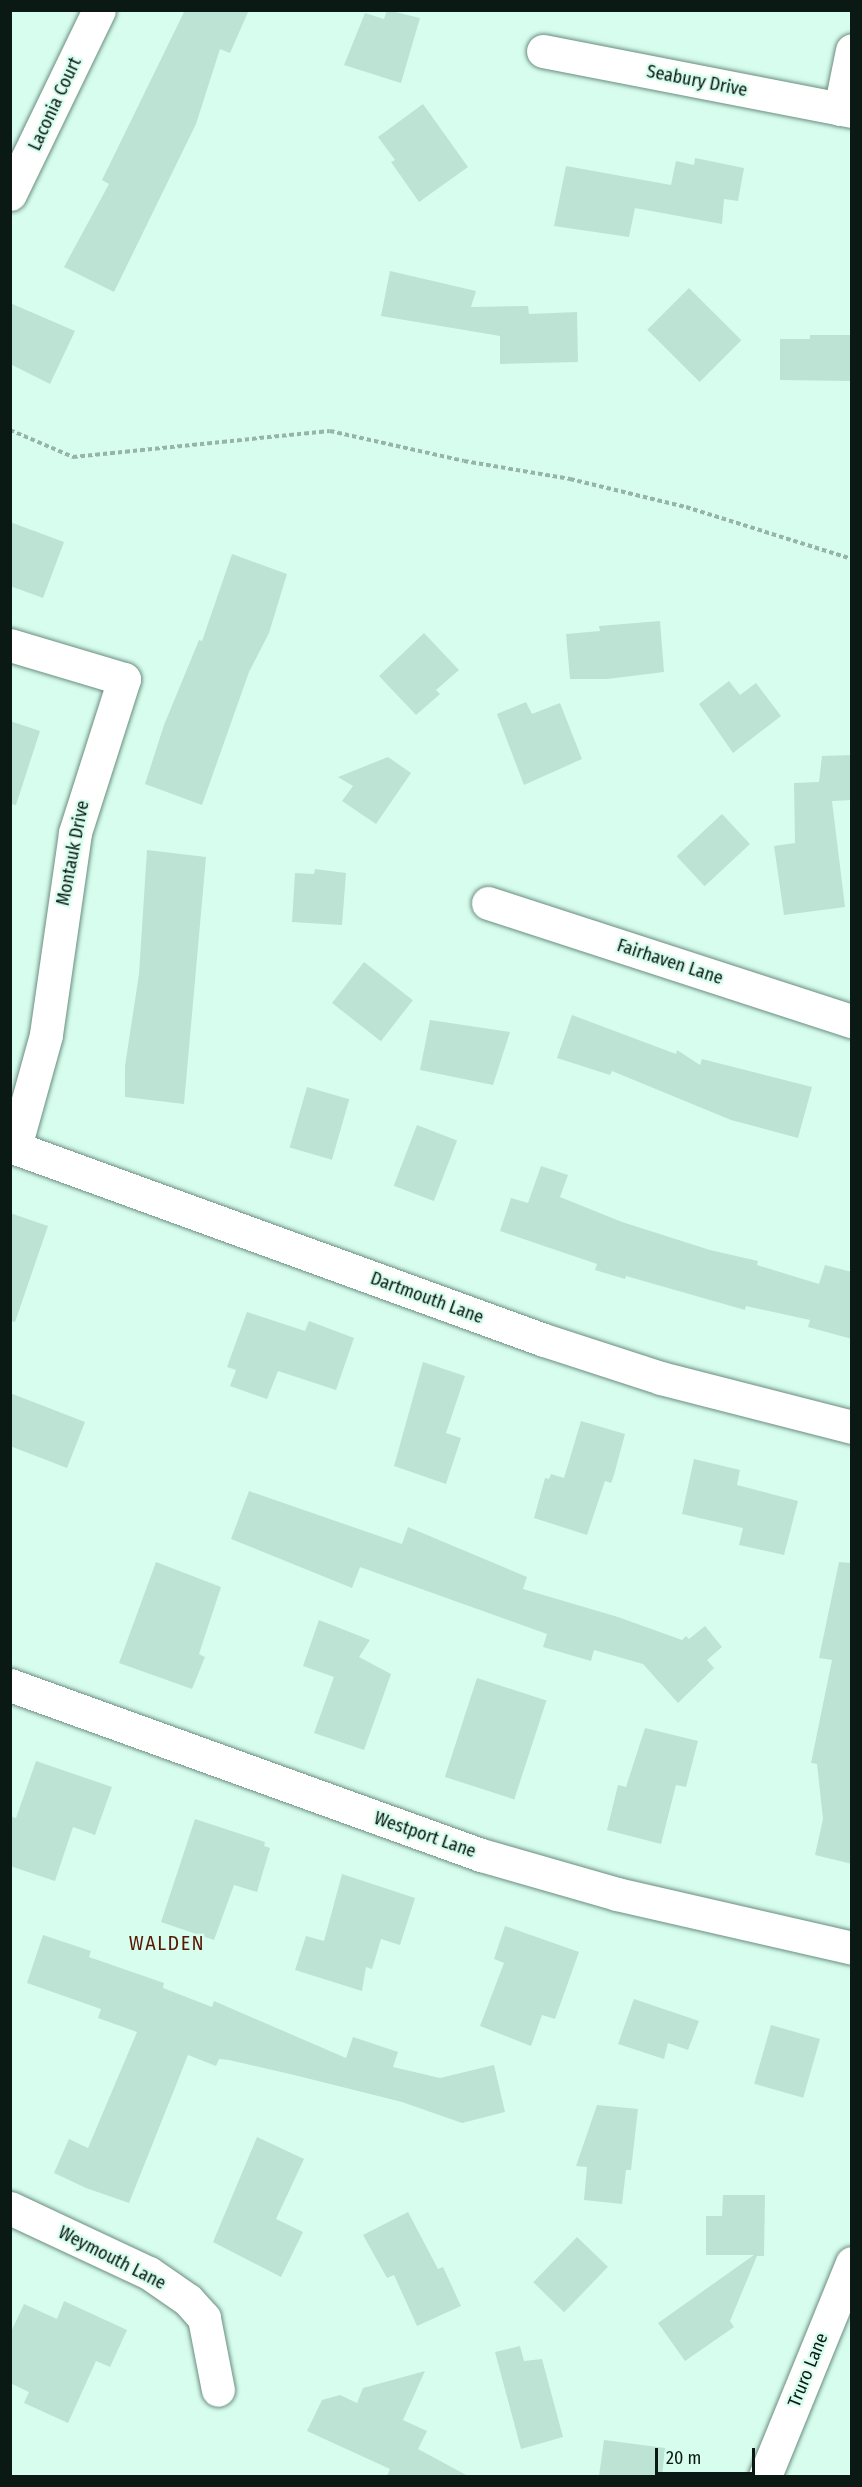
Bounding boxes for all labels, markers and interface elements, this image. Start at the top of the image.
street label: Laconia Court [24,54,86,154]
street label: Seabury Drive [645,61,749,101]
street label: Montauk Drive [52,799,94,907]
street label: Fairhaven Lane [614,935,726,989]
street label: Dartmouth Lane [368,1268,486,1328]
street label: Westport Lane [371,1807,479,1863]
district label: WALDEN [129,1931,205,1955]
street label: Weymouth Lane [55,2222,169,2294]
street label: Truro Lane [783,2330,833,2410]
scale bar [658,2436,758,2474]
text: 20 m [666,2447,701,2469]

